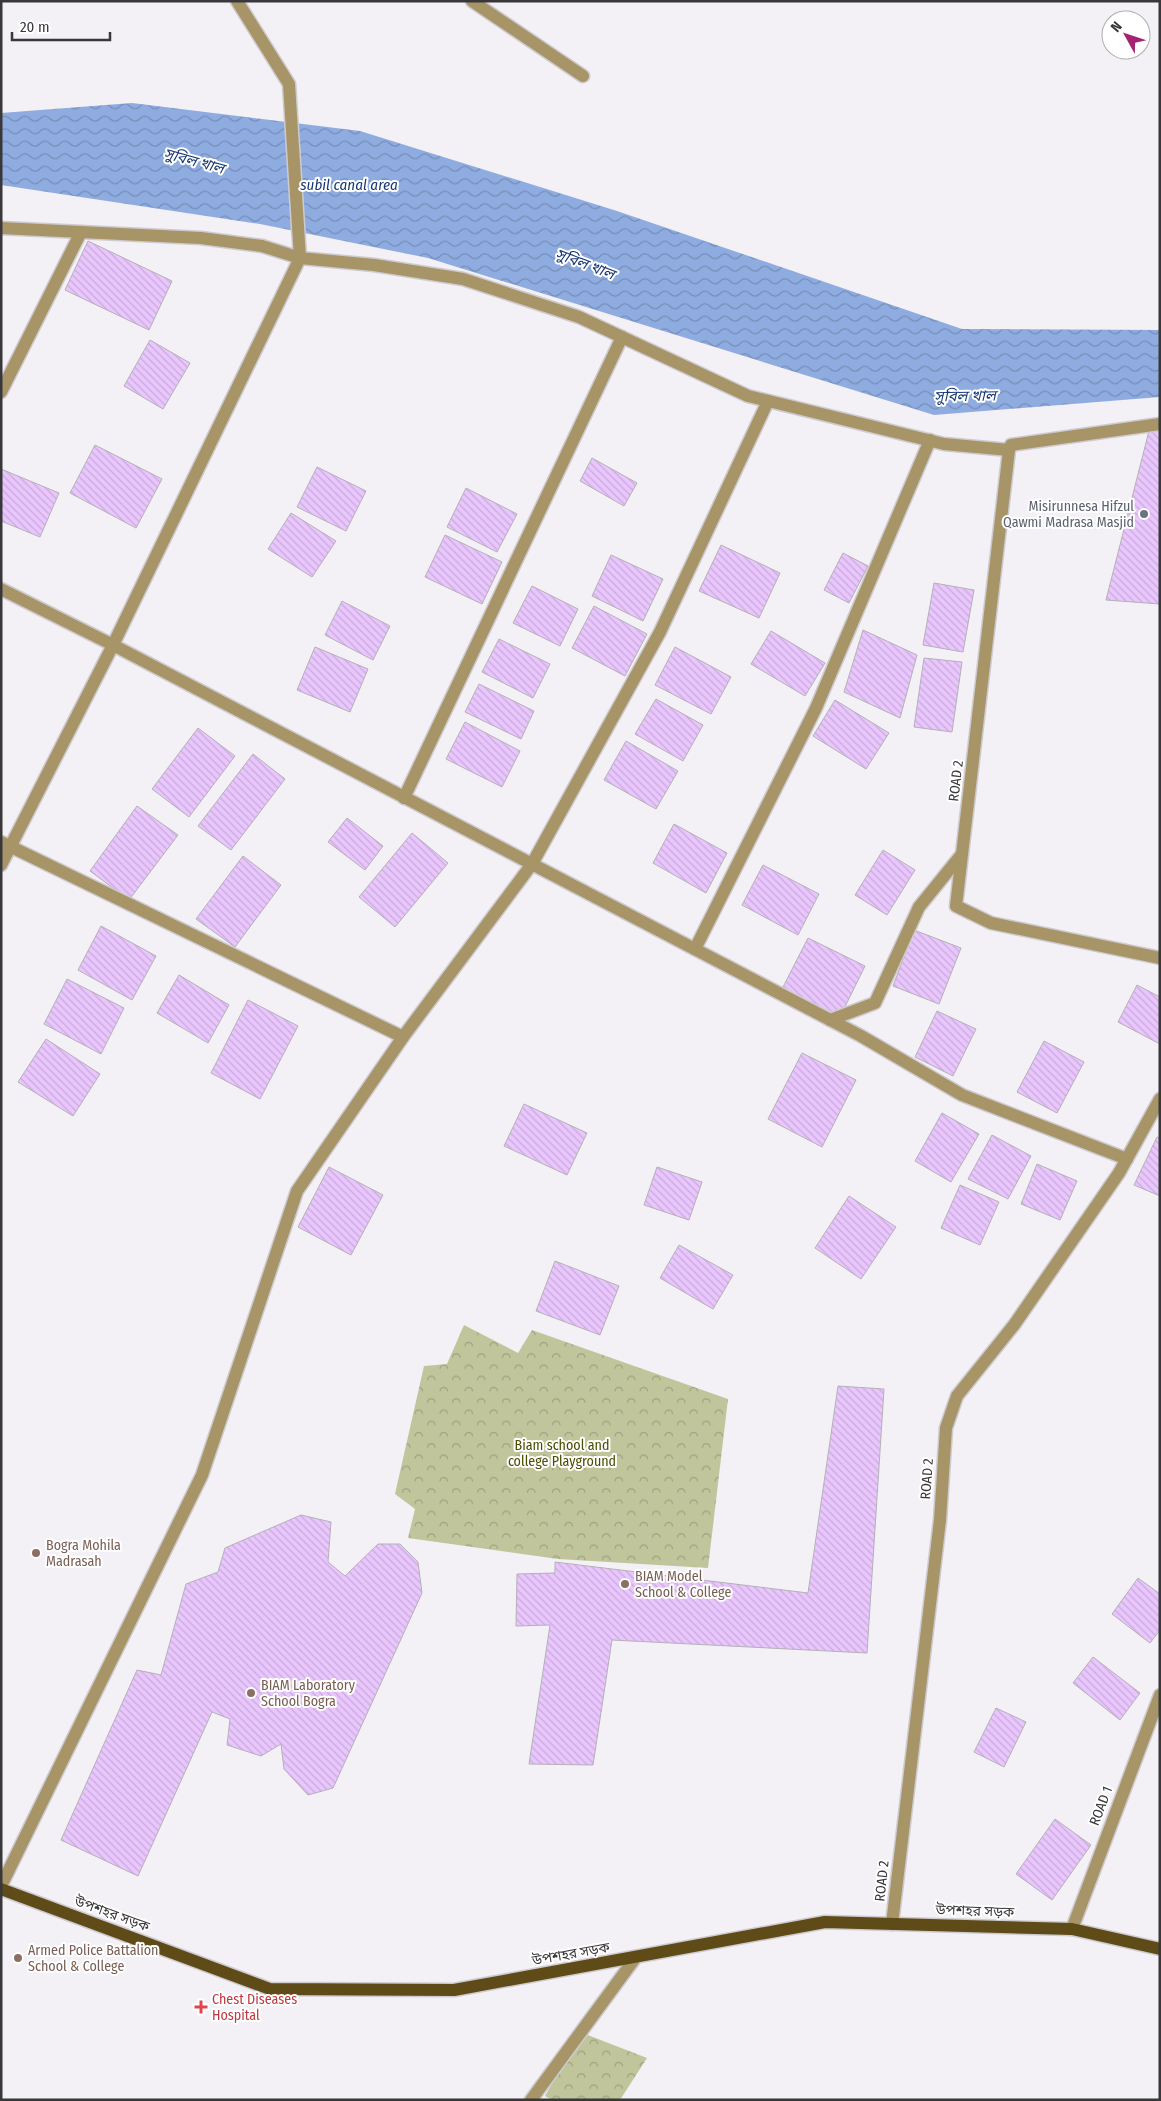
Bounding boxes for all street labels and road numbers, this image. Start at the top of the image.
street label: ROAD 2 [945,760,967,802]
street label: ROAD 2 [917,1458,937,1500]
street label: ROAD 1 [1086,1784,1116,1828]
street label: ROAD 2 [871,1860,893,1902]
street label: উপশহর সড়ক [71,1892,153,1936]
street label: উপশহর সড়ক [934,1901,1015,1921]
street label: উপশহর সড়ক [530,1939,612,1969]

